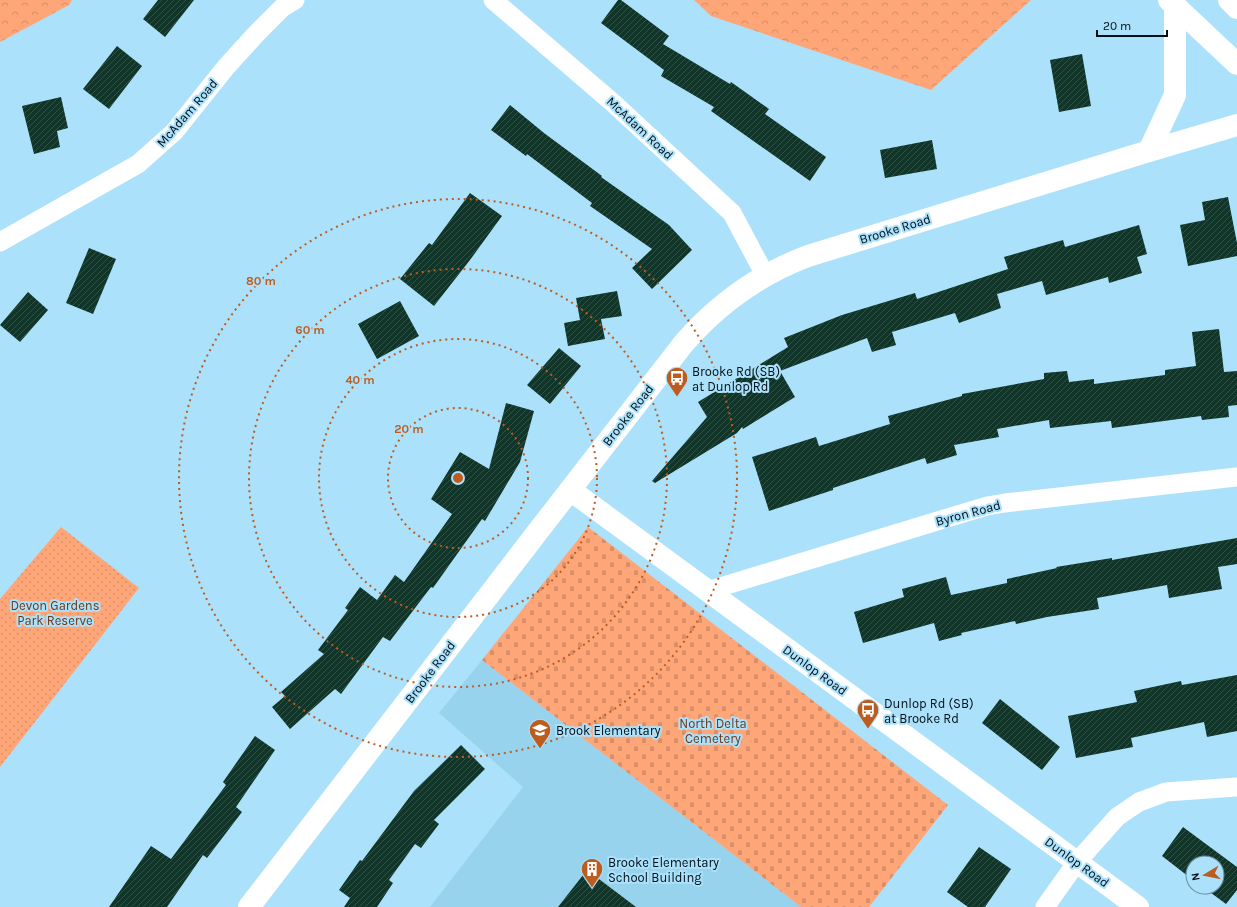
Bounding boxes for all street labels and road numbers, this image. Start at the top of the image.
street label: McAdam Road [153,76,221,150]
street label: McAdam Road [604,93,676,163]
street label: Brooke Road [857,211,933,247]
street label: Brooke Road [599,381,657,449]
street label: Byron Road [934,497,1002,529]
street label: Brooke Road [402,638,458,706]
street label: Dunlop Road [780,642,850,698]
street label: Dunlop Road [1042,834,1112,890]

